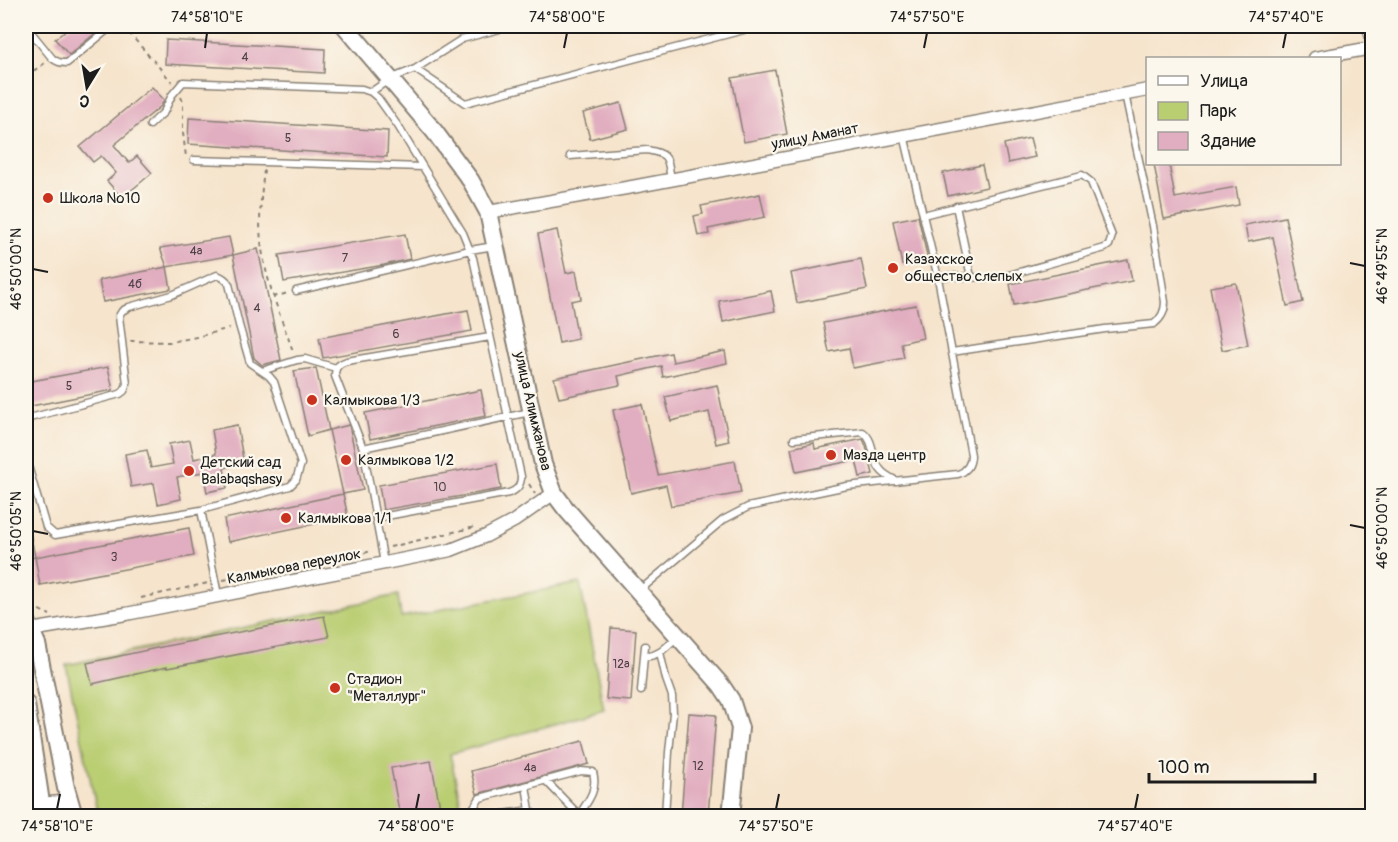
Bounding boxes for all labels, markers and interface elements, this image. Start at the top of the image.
text: 74°58'10"E [171,8,243,27]
text: 74°58'00"E [529,8,605,27]
text: 74°57'50"E [890,8,964,27]
text: 74°57'40"E [1248,8,1324,27]
house number: 4 [242,50,249,65]
north arrow [57,57,117,117]
legend [1146,57,1341,165]
text: Улица [1200,70,1248,93]
text: С [77,90,91,112]
text: Парк [1200,100,1237,123]
street label: улицу Аманат [769,119,861,154]
text: Здание [1200,130,1256,153]
house number: 5 [285,131,291,146]
place label: Школа №10 [60,189,141,208]
marker: Школа №10 [41,191,55,205]
text: 46°50'00"N [7,228,26,310]
text: 46°49'55"N [1373,228,1392,304]
house number: 4а [190,244,203,259]
place label: Казахское общество слепых [905,250,1022,286]
house number: 7 [342,251,349,266]
marker: Казахское общество слепых [886,261,900,275]
house number: 4б [128,277,142,292]
house number: 4 [254,301,261,316]
house number: 6 [393,327,400,342]
street label: улица Алимжанова [509,349,555,472]
house number: 5 [66,379,72,394]
place label: Калмыкова 1/3 [324,391,420,410]
marker: Калмыкова 1/3 [305,393,319,407]
place label: Мазда центр [843,446,926,465]
marker: Мазда центр [824,448,838,462]
place label: Калмыкова 1/2 [358,451,454,470]
place label: Детский сад Balabaqshasy [200,453,283,489]
marker: Калмыкова 1/2 [339,453,353,467]
marker: Детский сад Balabaqshasy [182,464,196,478]
house number: 10 [434,480,446,495]
text: 46°50'00"N [1373,487,1392,569]
text: 46°50'05"N [7,491,26,571]
place label: Калмыкова 1/1 [298,509,392,528]
marker: Калмыкова 1/1 [279,511,293,525]
street label: Калмыкова переулок [226,544,363,589]
house number: 3 [111,550,118,565]
house number: 12а [613,657,630,672]
place label: Стадион "Металлург" [347,670,426,706]
marker: Стадион "Металлург" [328,681,342,695]
scale bar [1149,746,1316,784]
text: 100 m [1158,756,1210,779]
house number: 12 [692,759,704,774]
house number: 4а [524,761,537,776]
text: 74°58'10"E [21,817,93,836]
text: 74°58'00"E [378,817,454,836]
text: 74°57'50"E [739,817,813,836]
text: 74°57'40"E [1097,817,1173,836]

